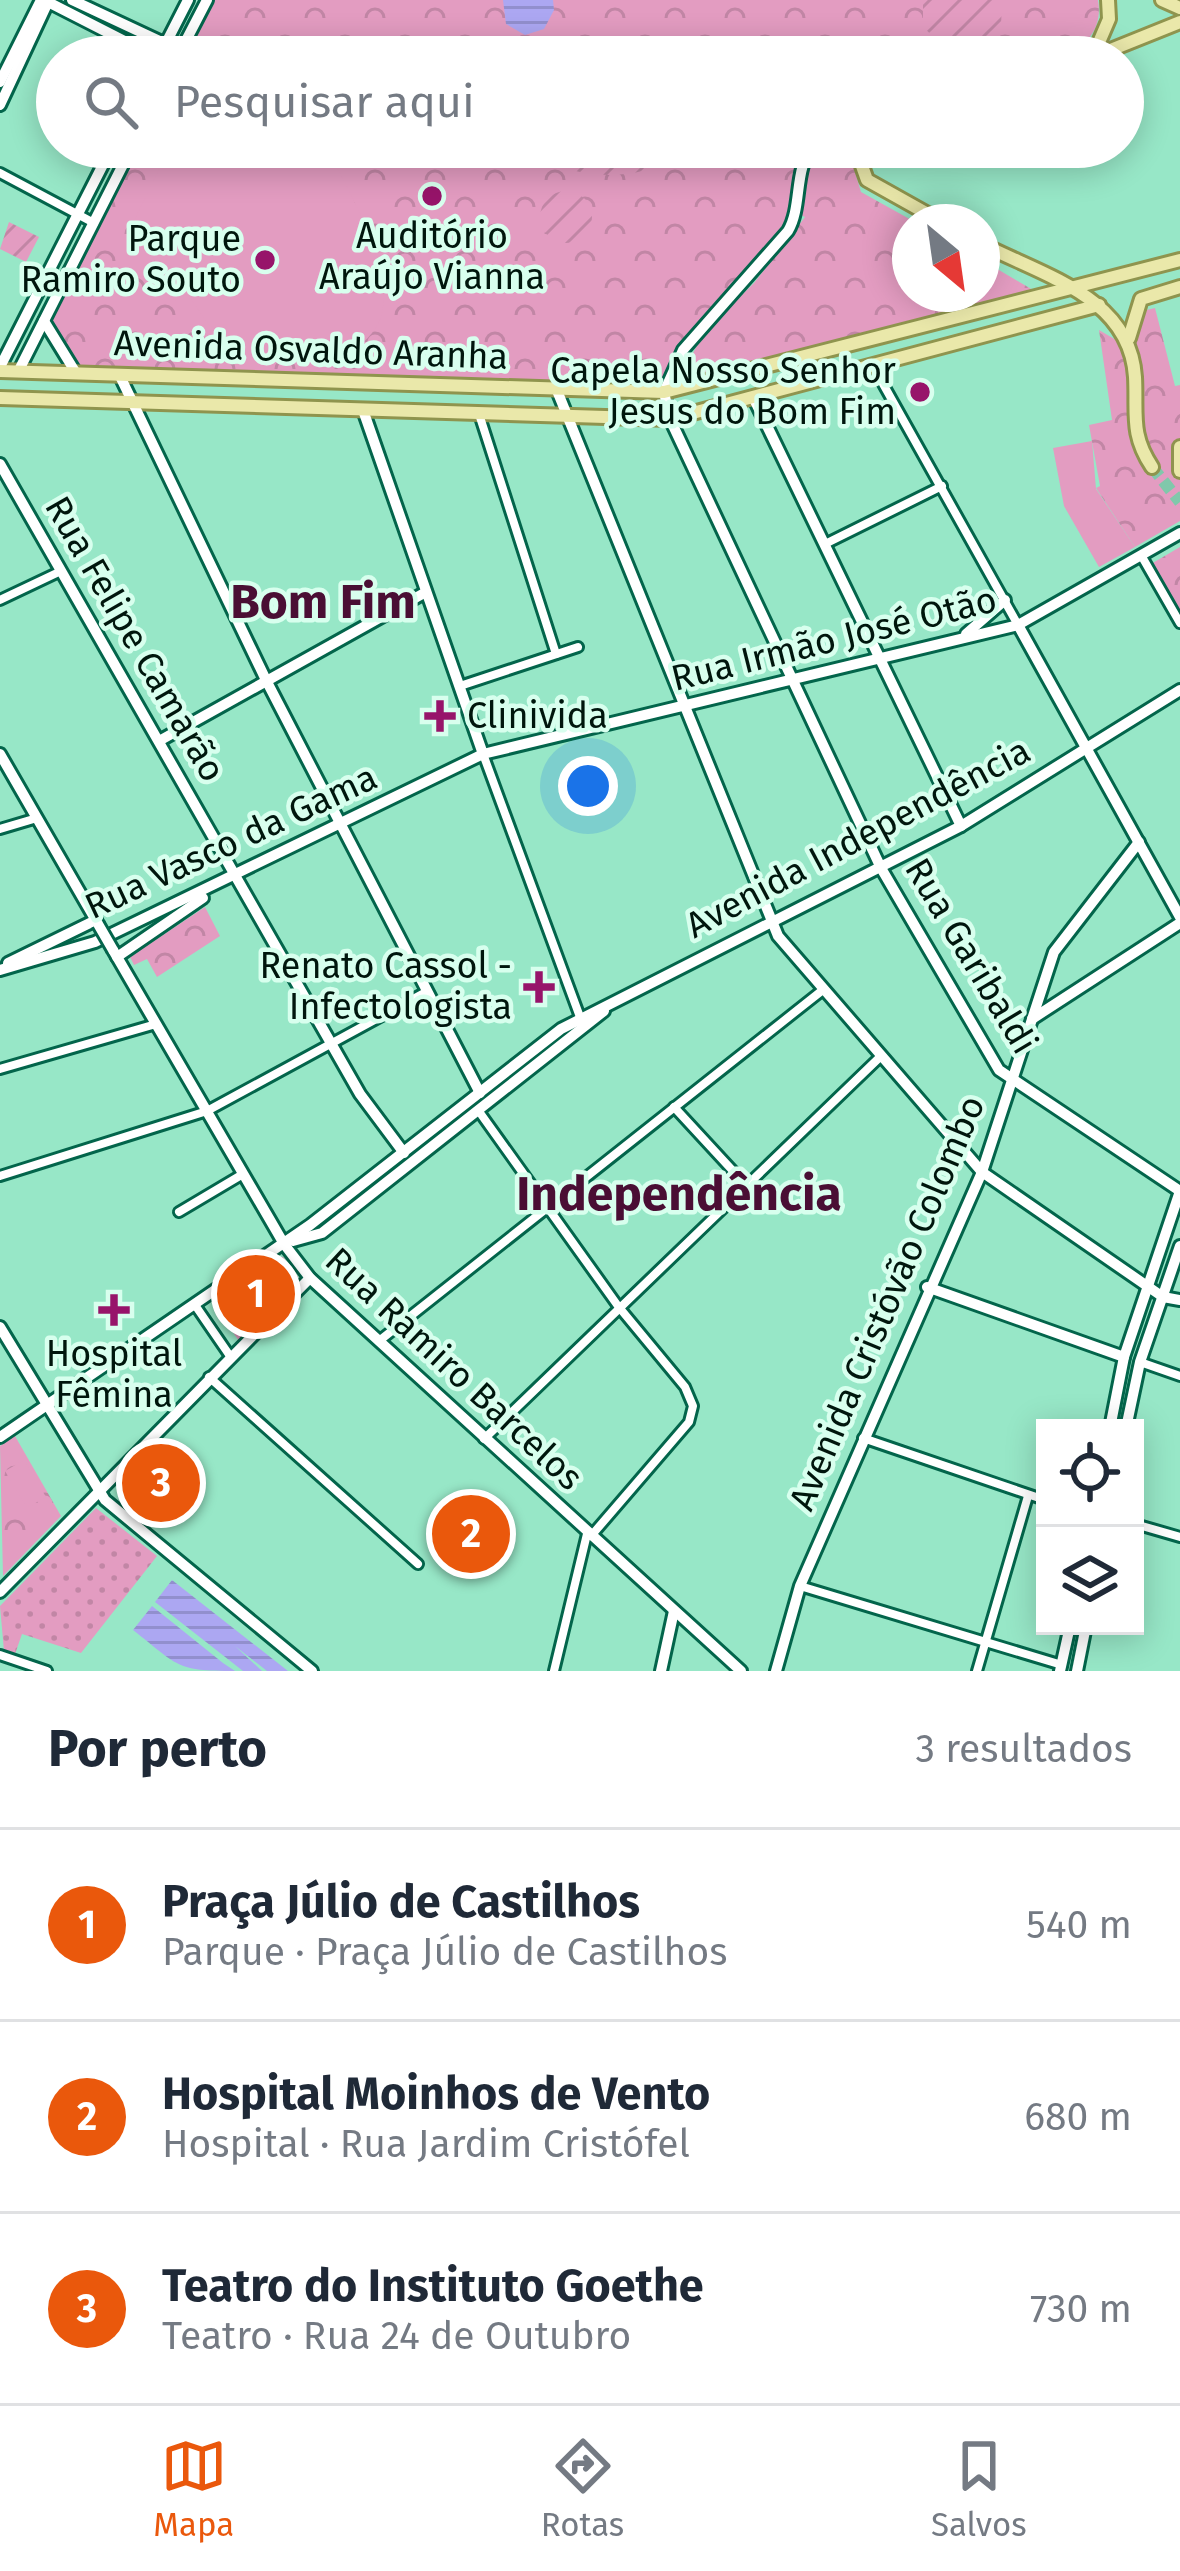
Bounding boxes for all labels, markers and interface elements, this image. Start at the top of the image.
search box [36,36,1144,168]
icon: search [78,69,144,135]
text: Pesquisar aqui [174,75,475,129]
marker: Auditório Araújo Vianna [419,183,445,209]
north arrow [892,204,1000,312]
place label: Auditório Araújo Vianna [319,214,545,299]
place label: Parque Ramiro Souto [21,217,241,302]
marker: Parque Ramiro Souto [252,247,278,273]
street label: Avenida Osvaldo Aranha [113,321,509,379]
place label: Capela Nosso Senhor Jesus do Bom Fim [550,349,896,434]
marker: Capela Nosso Senhor Jesus do Bom Fim [907,379,933,405]
street label: Rua Felipe Camarão [35,488,235,790]
district label: Bom Fim [230,573,416,631]
street label: Rua Irmão José Otão [667,577,1001,701]
place label: Clinivida [467,694,608,738]
marker: Clinivida [424,700,456,732]
street label: Avenida Independência [678,728,1038,948]
street label: Rua Vasco da Gama [78,755,384,929]
your location [558,756,618,816]
street label: Rua Garibaldi [895,850,1047,1062]
place label: Renato Cassol - Infectologista [260,944,512,1029]
marker: Renato Cassol - Infectologista [523,971,555,1003]
street label: Avenida Cristóvão Colombo [780,1089,994,1517]
district label: Independência [516,1165,842,1223]
street label: Rua Ramiro Barcelos [316,1238,592,1500]
pin: 1 [217,1249,295,1339]
marker: Hospital Fêmina [98,1294,130,1326]
place label: Hospital Fêmina [46,1332,182,1417]
map controls [1036,1419,1144,1635]
button: locate [1036,1419,1144,1527]
pin: 3 [122,1438,200,1528]
pin: 2 [432,1489,510,1579]
button: layers [1036,1527,1144,1635]
text: Por perto [48,1718,267,1780]
text: 3 resultados [915,1726,1132,1772]
text: Praça Júlio de Castilhos [162,1875,640,1929]
text: 1 [78,1902,96,1948]
text: 540 m [1026,1902,1132,1948]
text: Parque · Praça Júlio de Castilhos [162,1929,727,1975]
text: Hospital Moinhos de Vento [162,2067,710,2121]
text: 2 [77,2094,97,2140]
text: 680 m [1024,2094,1132,2140]
text: Hospital · Rua Jardim Cristófel [162,2121,690,2167]
text: Teatro do Instituto Goethe [162,2259,704,2313]
text: 3 [77,2286,97,2332]
text: 730 m [1030,2286,1132,2332]
text: Teatro · Rua 24 de Outubro [162,2313,631,2359]
tab: Mapa [153,2433,234,2545]
tab: Rotas [541,2433,624,2545]
tab: Salvos [931,2433,1027,2545]

